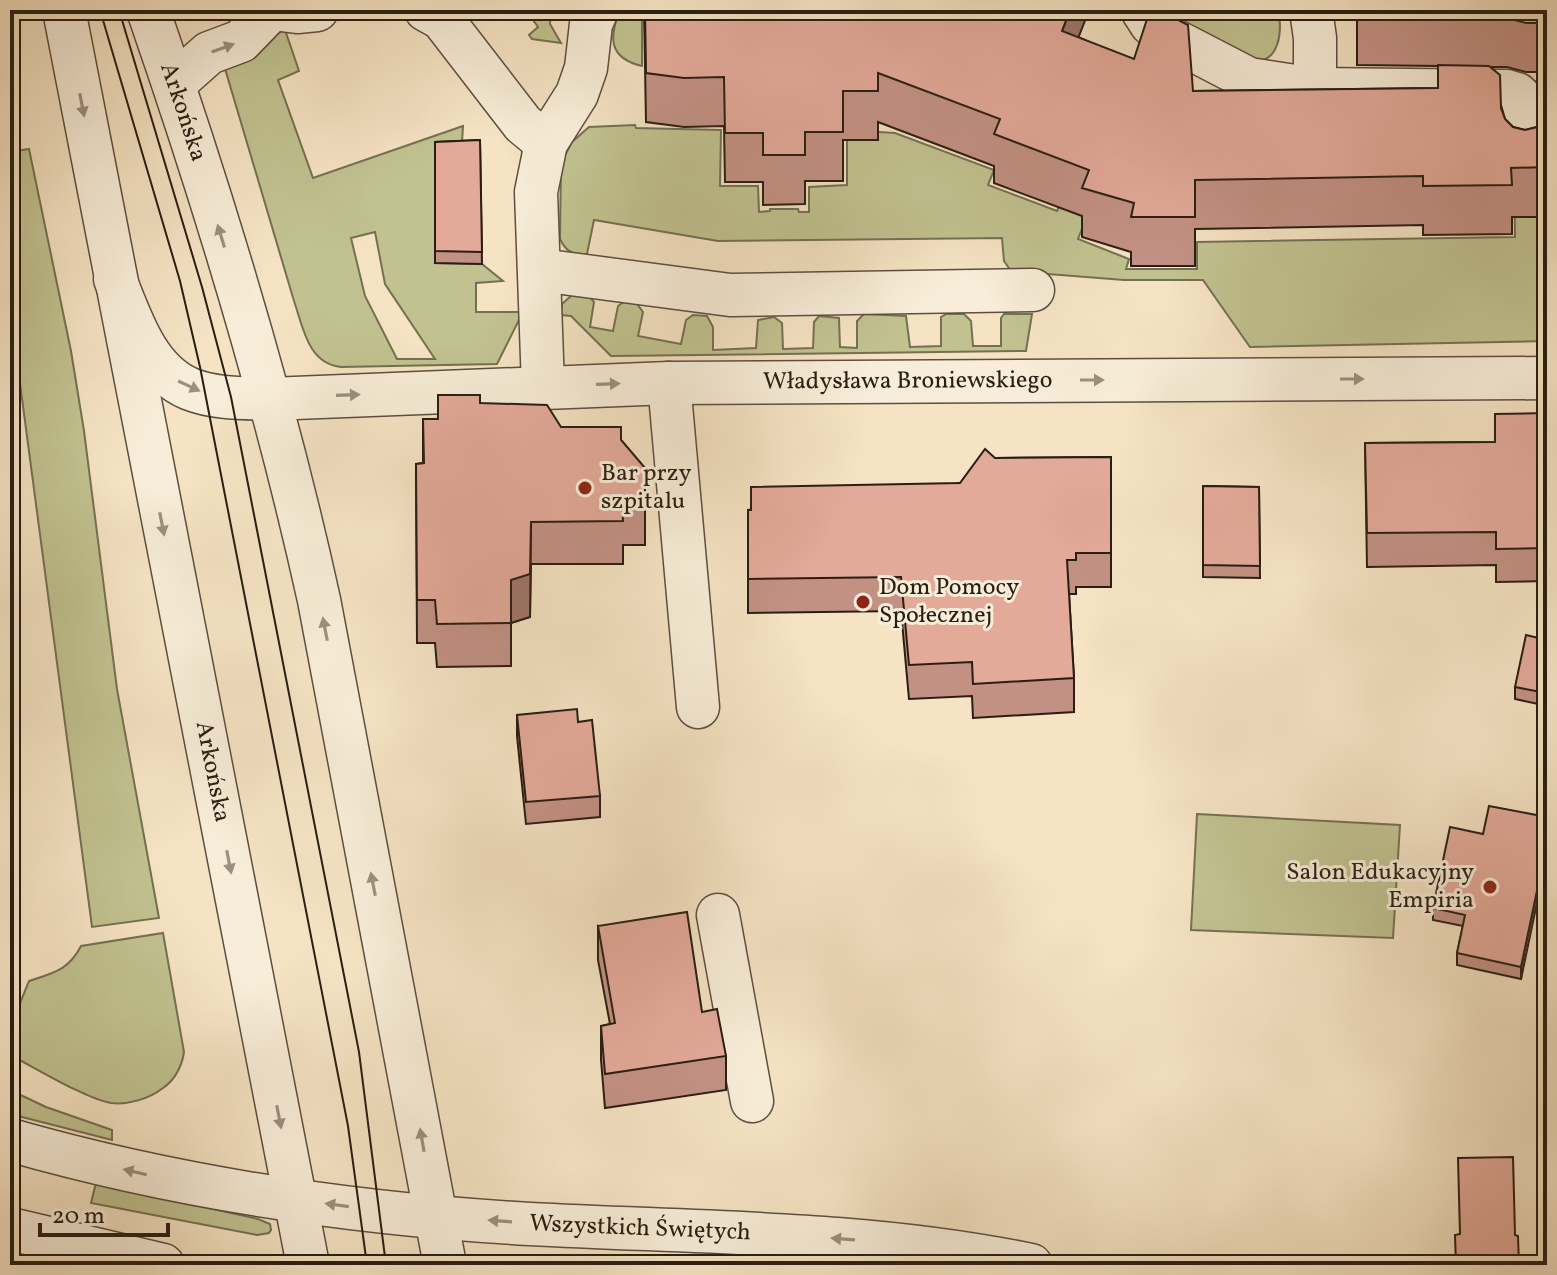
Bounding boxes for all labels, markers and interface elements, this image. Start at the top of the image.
one-way arrow [211,41,235,53]
street label: Arkońska [150,58,215,166]
one-way arrow [77,93,89,118]
one-way arrow [214,224,226,248]
street label: Władysława Broniewskiego [763,364,1053,399]
one-way arrow [1340,373,1365,385]
one-way arrow [1080,374,1105,386]
one-way arrow [596,378,621,391]
one-way arrow [177,379,200,393]
one-way arrow [336,388,361,401]
place label: Bar przy szpitalu [601,457,692,519]
marker: Bar przy szpitalu [576,479,594,497]
one-way arrow [157,512,169,537]
place label: Dom Pomocy Społecznej [879,571,1019,633]
marker: Dom Pomocy Społecznej [854,593,872,611]
one-way arrow [318,616,330,641]
street label: Arkońska [186,718,239,825]
one-way arrow [223,849,235,874]
place label: Salon Edukacyjny Empiria [1286,856,1474,918]
one-way arrow [367,872,379,897]
marker: Salon Edukacyjny Empiria [1481,878,1499,896]
one-way arrow [273,1104,285,1129]
one-way arrow [415,1127,427,1152]
one-way arrow [122,1165,147,1178]
scale bar [40,1187,168,1237]
one-way arrow [324,1198,349,1211]
text: 20 m [52,1200,105,1234]
street label: Wszystkich Świętych [528,1207,752,1250]
one-way arrow [487,1215,512,1228]
one-way arrow [830,1232,855,1245]

